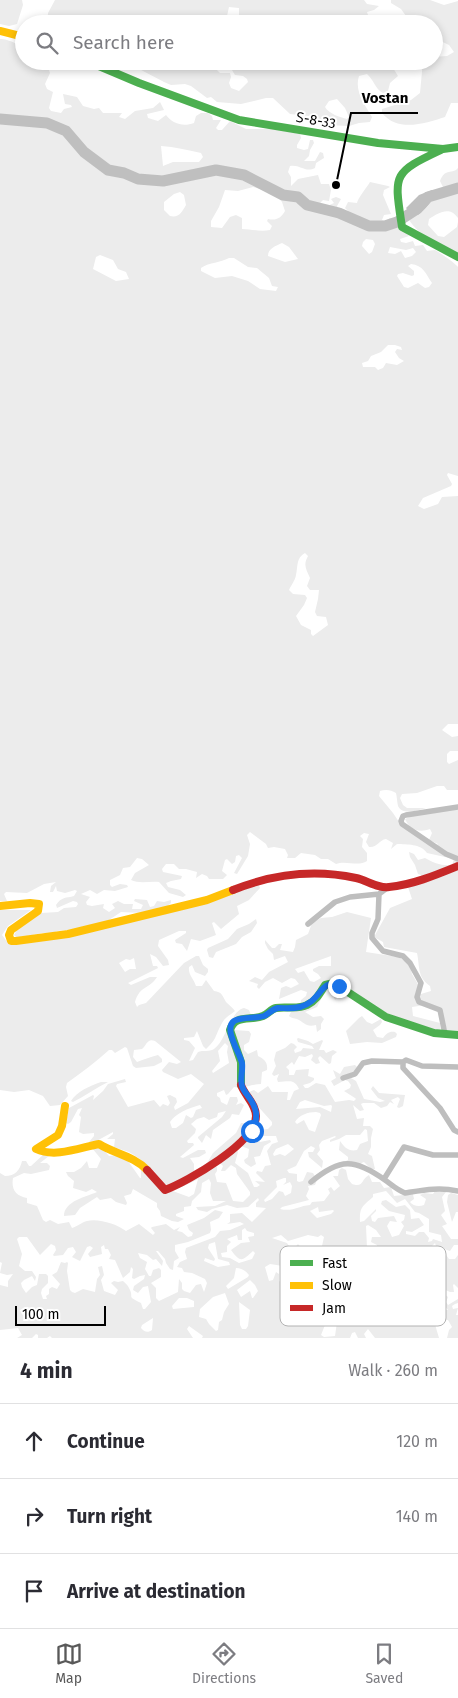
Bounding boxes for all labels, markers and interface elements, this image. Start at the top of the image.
search box [15,15,443,70]
icon: search [33,29,61,57]
text: Search here [73,31,174,54]
callout: Vostan [351,83,418,113]
text: Vostan [361,89,408,107]
street label: Տ-8-33 [295,109,337,132]
route end [328,975,351,998]
route start [241,1120,264,1143]
legend [280,1246,446,1326]
text: Fast [322,1255,348,1272]
text: Slow [322,1277,352,1294]
text: Jam [322,1300,346,1317]
scale bar [15,1303,106,1326]
text: 100 m [22,1306,59,1323]
text: 4 min [20,1358,73,1384]
text: Walk · 260 m [348,1361,438,1380]
icon: ahead [20,1427,48,1455]
text: Continue [67,1430,145,1453]
text: 120 m [396,1432,438,1451]
icon: right [20,1502,48,1530]
text: Turn right [67,1505,152,1528]
text: 140 m [396,1507,438,1526]
icon: arrive [20,1577,48,1605]
text: Arrive at destination [67,1580,246,1603]
tab: Map [55,1640,83,1687]
tab: Directions [192,1640,256,1687]
tab: Saved [365,1640,403,1687]

